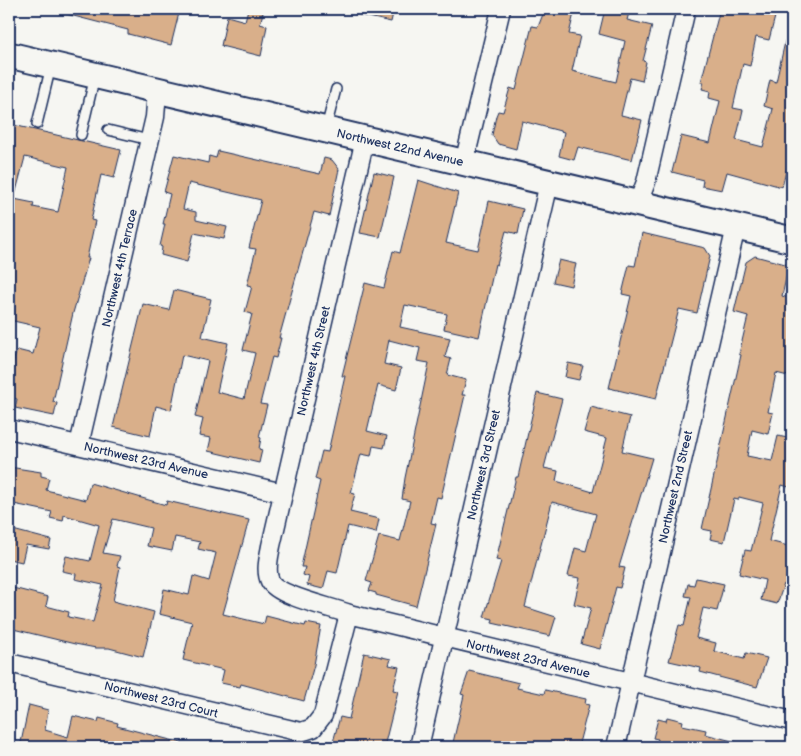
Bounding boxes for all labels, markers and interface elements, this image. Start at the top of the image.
street label: Northwest 22nd Avenue [335,126,465,170]
street label: Northwest 4th Terrace [99,207,141,329]
street label: Northwest 4th Street [294,304,334,417]
street label: Northwest 3rd Street [464,408,504,522]
street label: Northwest 2nd Street [656,429,696,545]
street label: Northwest 23rd Avenue [82,439,210,483]
street label: Northwest 23rd Avenue [464,636,592,682]
street label: Northwest 23rd Court [102,679,220,722]

